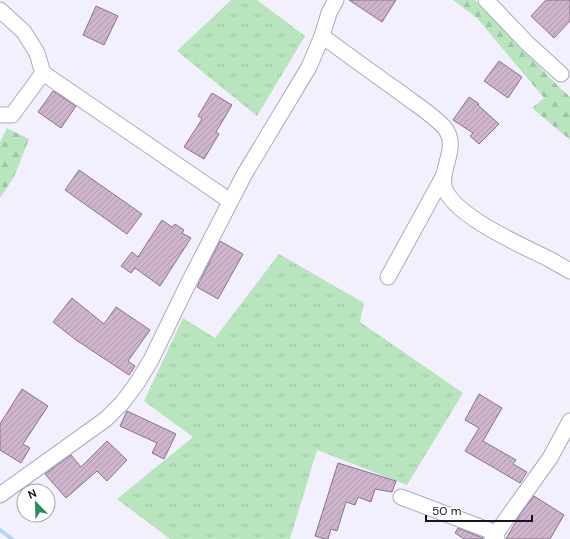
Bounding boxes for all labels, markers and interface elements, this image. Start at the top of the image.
north arrow [16,483,56,523]
text: N [26,486,39,502]
scale bar [426,497,532,523]
text: 50 m [432,503,461,519]

